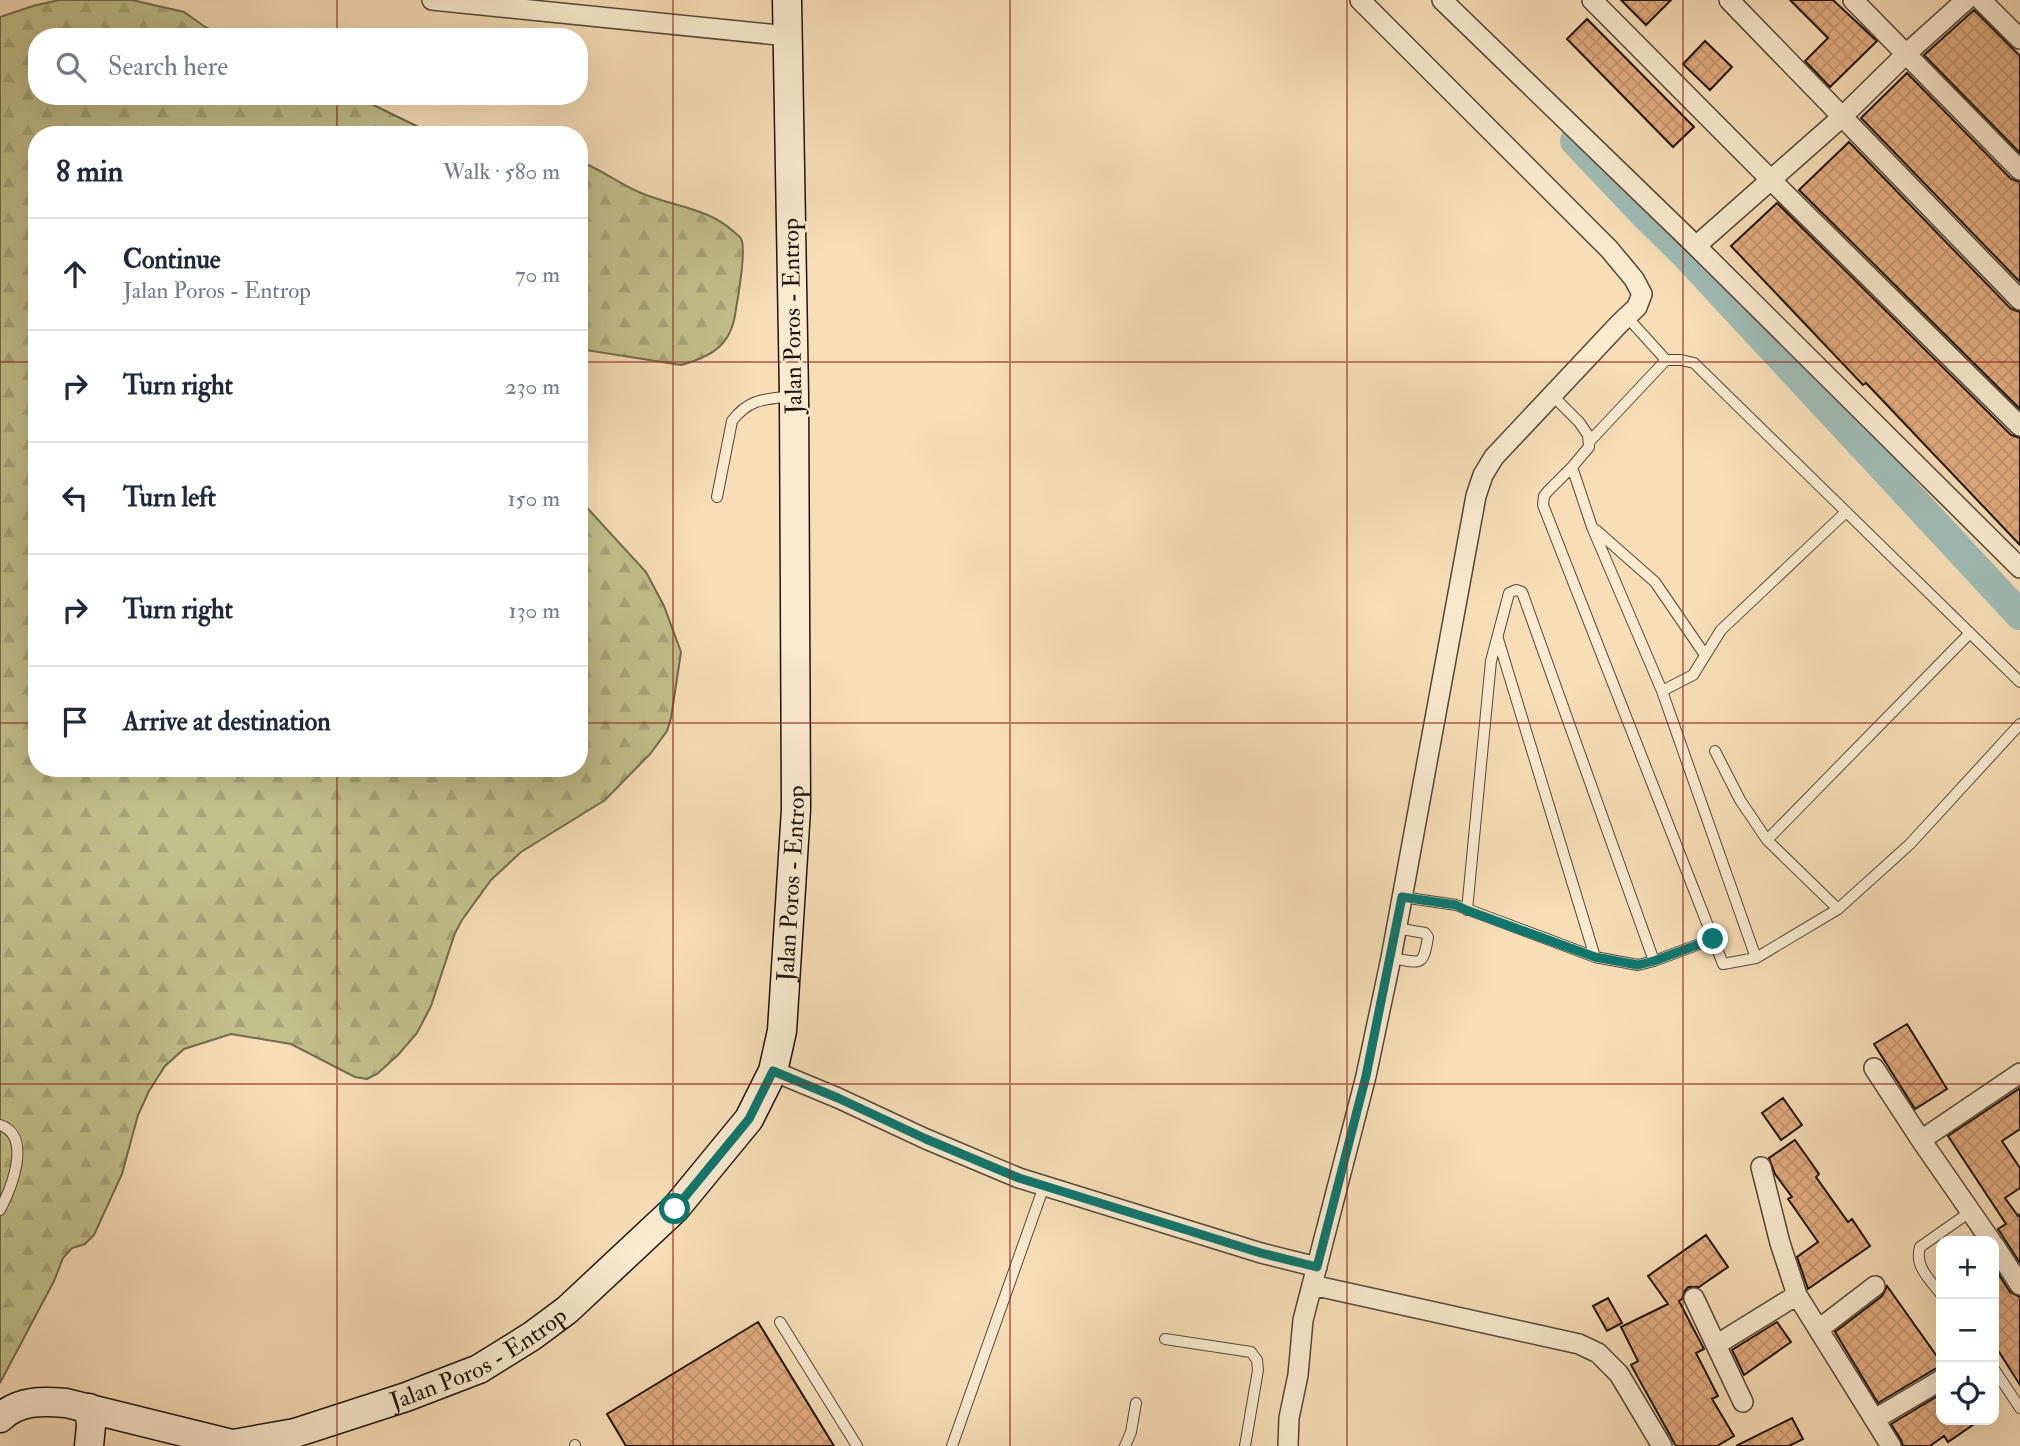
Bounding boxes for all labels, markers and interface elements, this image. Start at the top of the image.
search box [28,28,588,105]
icon: search [52,48,90,86]
text: Search here [108,51,228,83]
text: 8 min [56,153,123,190]
text: Walk · 580 m [443,157,560,186]
street label: Jalan Poros - Entrop [775,218,810,415]
text: Continue [123,244,221,276]
icon: ahead [56,255,94,293]
text: 70 m [515,260,560,289]
text: Jalan Poros - Entrop [123,276,311,305]
icon: right [56,367,94,405]
text: Turn right [123,370,233,402]
text: 230 m [505,372,560,401]
icon: left [56,479,94,517]
text: Turn left [123,482,216,514]
text: 150 m [507,484,560,513]
icon: right [56,591,94,629]
text: Turn right [123,594,233,626]
text: 130 m [508,596,560,625]
icon: arrive [56,703,94,741]
text: Arrive at destination [123,706,331,738]
street label: Jalan Poros - Entrop [770,785,812,983]
route end [1697,923,1728,954]
route start [659,1193,690,1224]
map controls [1936,1236,1999,1425]
button: + [1936,1236,1999,1299]
button: − [1936,1299,1999,1362]
street label: Jalan Poros - Entrop [385,1300,573,1417]
button: locate [1936,1362,1999,1425]

